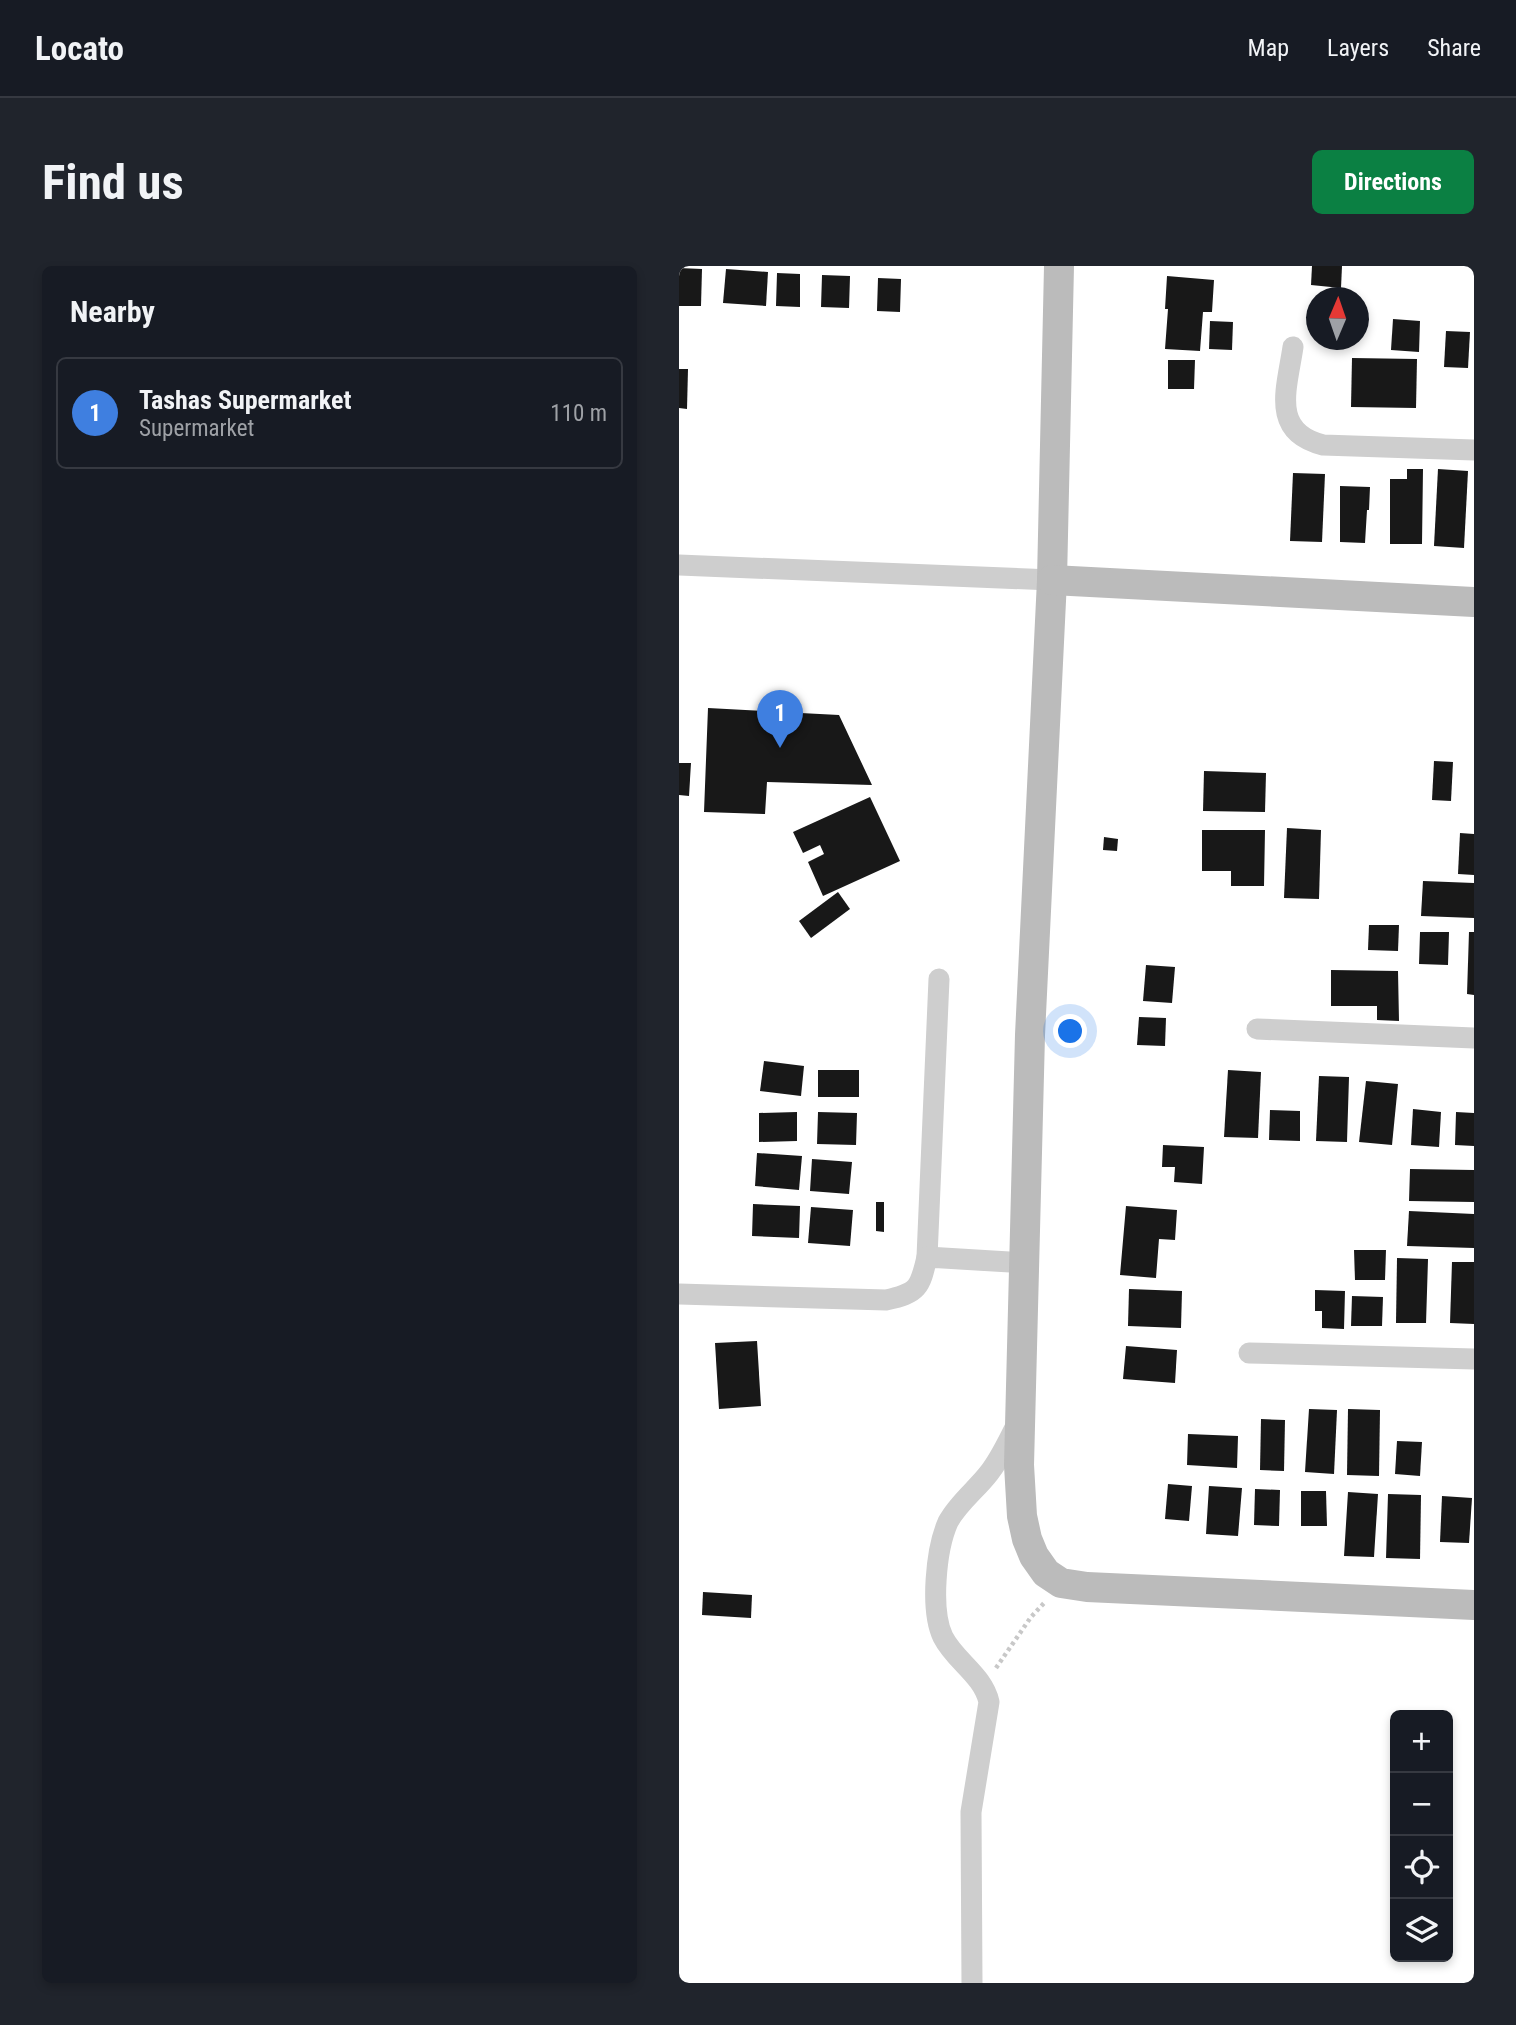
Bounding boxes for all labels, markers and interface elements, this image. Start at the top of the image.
text: Locato [35,29,124,68]
text: Map [1248,34,1289,62]
text: Layers [1327,34,1389,62]
text: Share [1427,34,1481,62]
button: Directions [1312,150,1474,214]
text: Find us [42,154,184,211]
north arrow [1306,287,1369,350]
text: Nearby [70,294,155,329]
text: Tashas Supermarket [139,385,351,415]
text: 1 [89,400,101,427]
text: 110 m [550,400,607,427]
text: Supermarket [139,415,254,442]
pin: 1 [757,690,803,748]
your location [1053,1014,1087,1048]
map controls [1390,1710,1453,1962]
button: + [1390,1710,1453,1773]
button: − [1390,1773,1453,1836]
button: locate [1390,1836,1453,1899]
button: layers [1390,1899,1453,1962]

